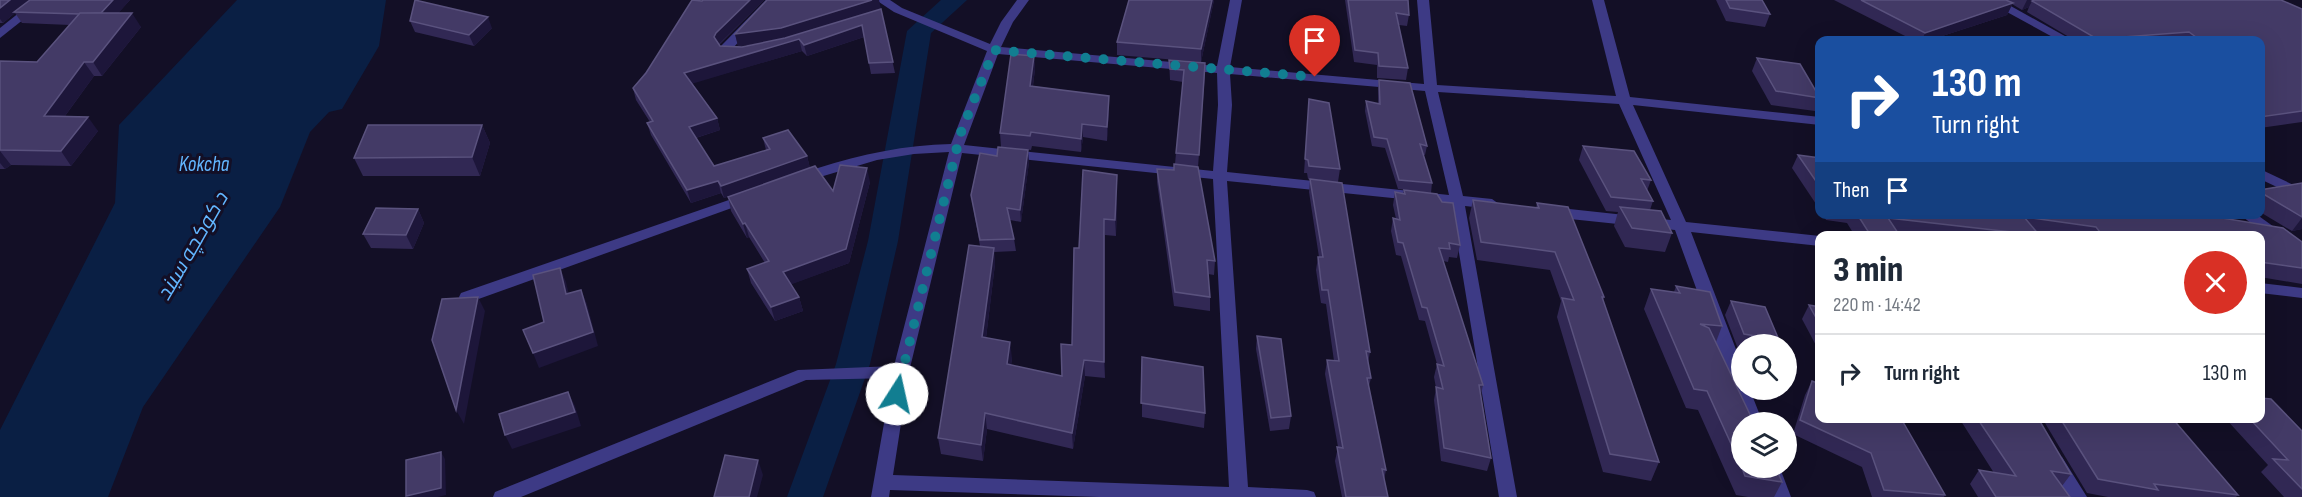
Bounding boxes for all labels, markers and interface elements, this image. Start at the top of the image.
pin [1289,15,1340,77]
icon: arrive [1298,24,1331,57]
text: 130 m [1932,58,2022,109]
icon: right [1833,60,1911,138]
text: Turn right [1932,109,2019,141]
water label: Kokcha [179,152,230,177]
icon: arrive [1881,174,1914,207]
text: Then [1833,177,1869,204]
water label: د کوکچه سیند [151,187,235,305]
text: 3 min [1833,249,1903,292]
button: close [2184,251,2247,314]
text: 220 m · 14:42 [1833,293,1921,317]
map controls [1731,334,1797,478]
button: search [1731,334,1797,400]
icon: right [1833,357,1866,390]
text: Turn right [1884,360,1960,387]
text: 130 m [2203,360,2247,387]
position arrow [865,362,929,426]
button: layers [1731,412,1797,478]

